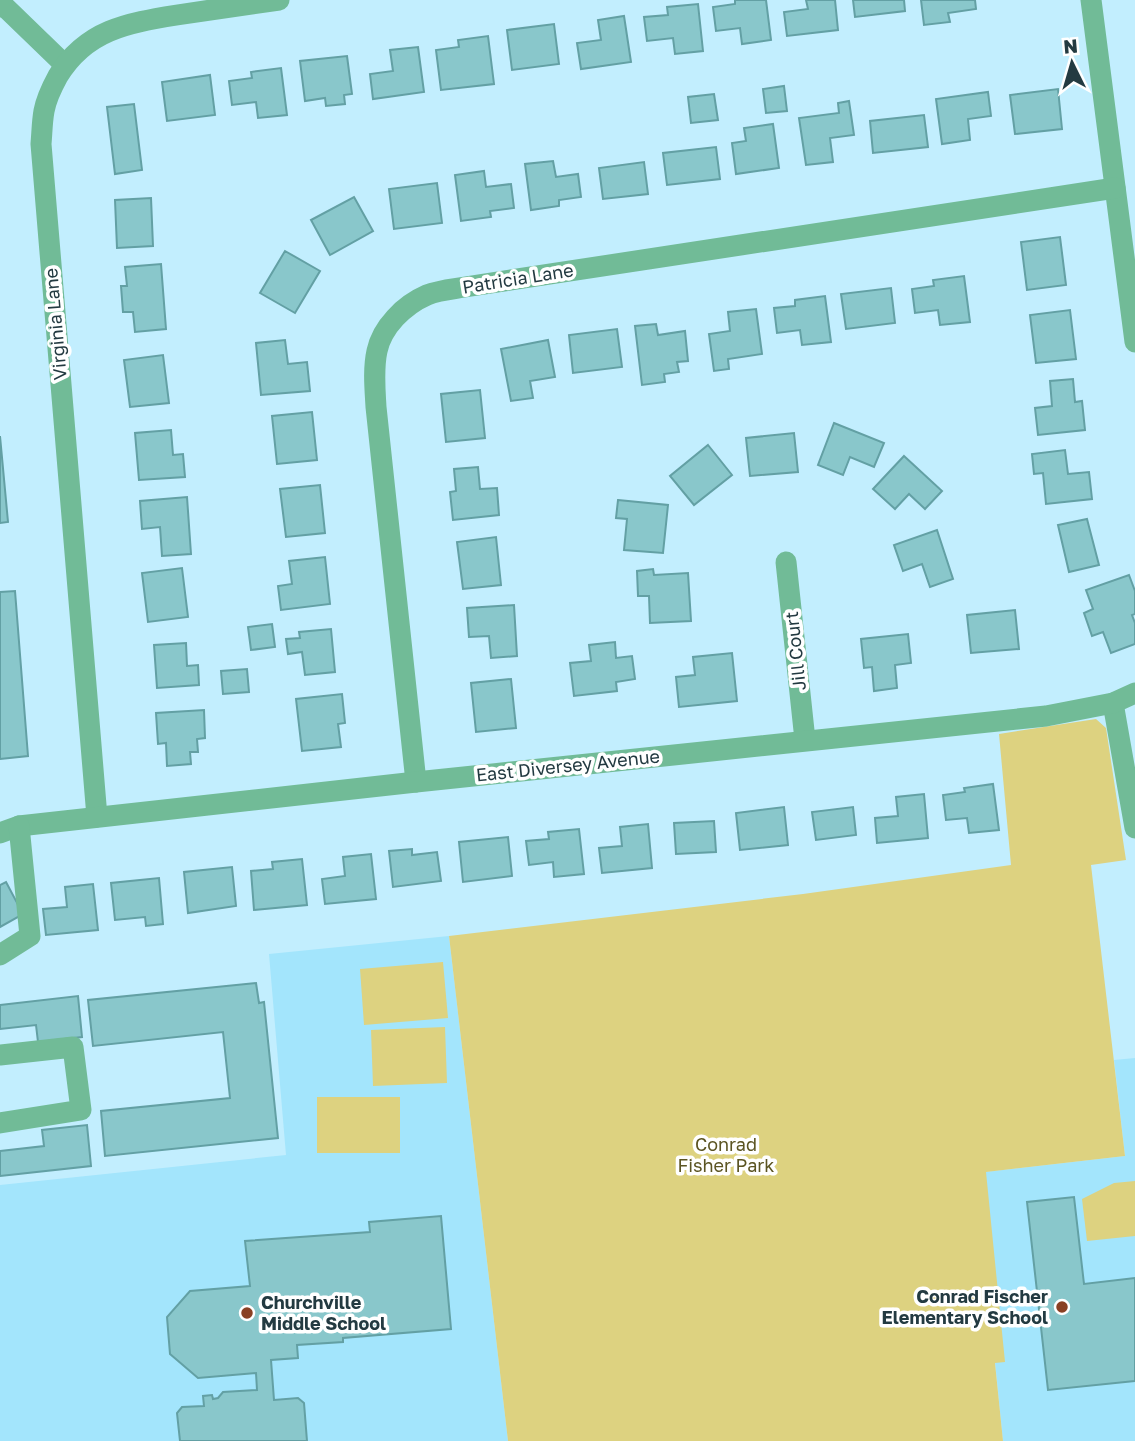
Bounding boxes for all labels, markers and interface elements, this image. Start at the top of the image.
north arrow [1037,28,1107,98]
text: N [1062,33,1079,58]
street label: Patricia Lane [461,258,575,298]
street label: Virginia Lane [39,267,71,381]
street label: Jill Court [780,611,810,692]
street label: East Diversey Avenue [475,744,661,786]
park label: Conrad Fisher Park [677,1133,775,1176]
place label: Conrad Fischer Elementary School [882,1285,1048,1328]
place label: Churchville Middle School [261,1291,386,1334]
marker: Conrad Fischer Elementary School [1054,1299,1070,1315]
marker: Churchville Middle School [239,1305,255,1321]

